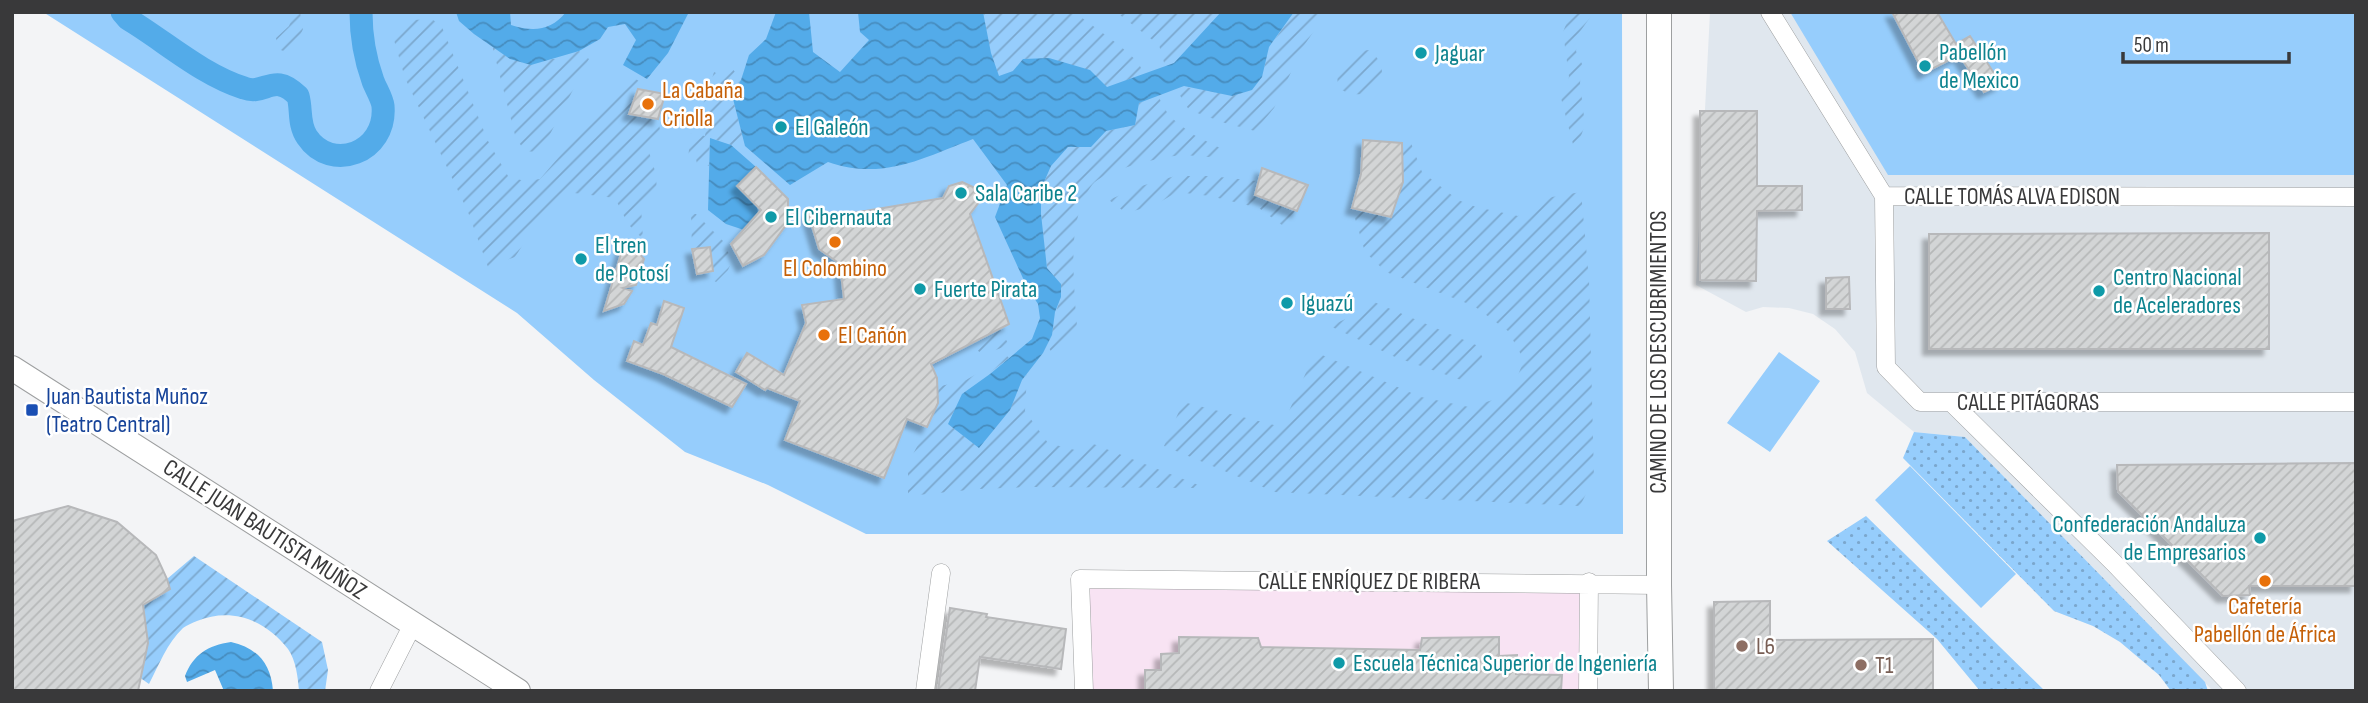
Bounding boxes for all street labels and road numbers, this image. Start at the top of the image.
street label: CALLE TOMÁS ALVA EDISON [1904,182,2120,211]
street label: CAMINO DE LOS DESCUBRIMIENTOS [1644,210,1673,494]
street label: CALLE PITÁGORAS [1957,388,2099,417]
street label: CALLE JUAN BAUTISTA MUÑOZ [158,453,372,606]
street label: CALLE ENRÍQUEZ DE RIBERA [1258,567,1481,596]

